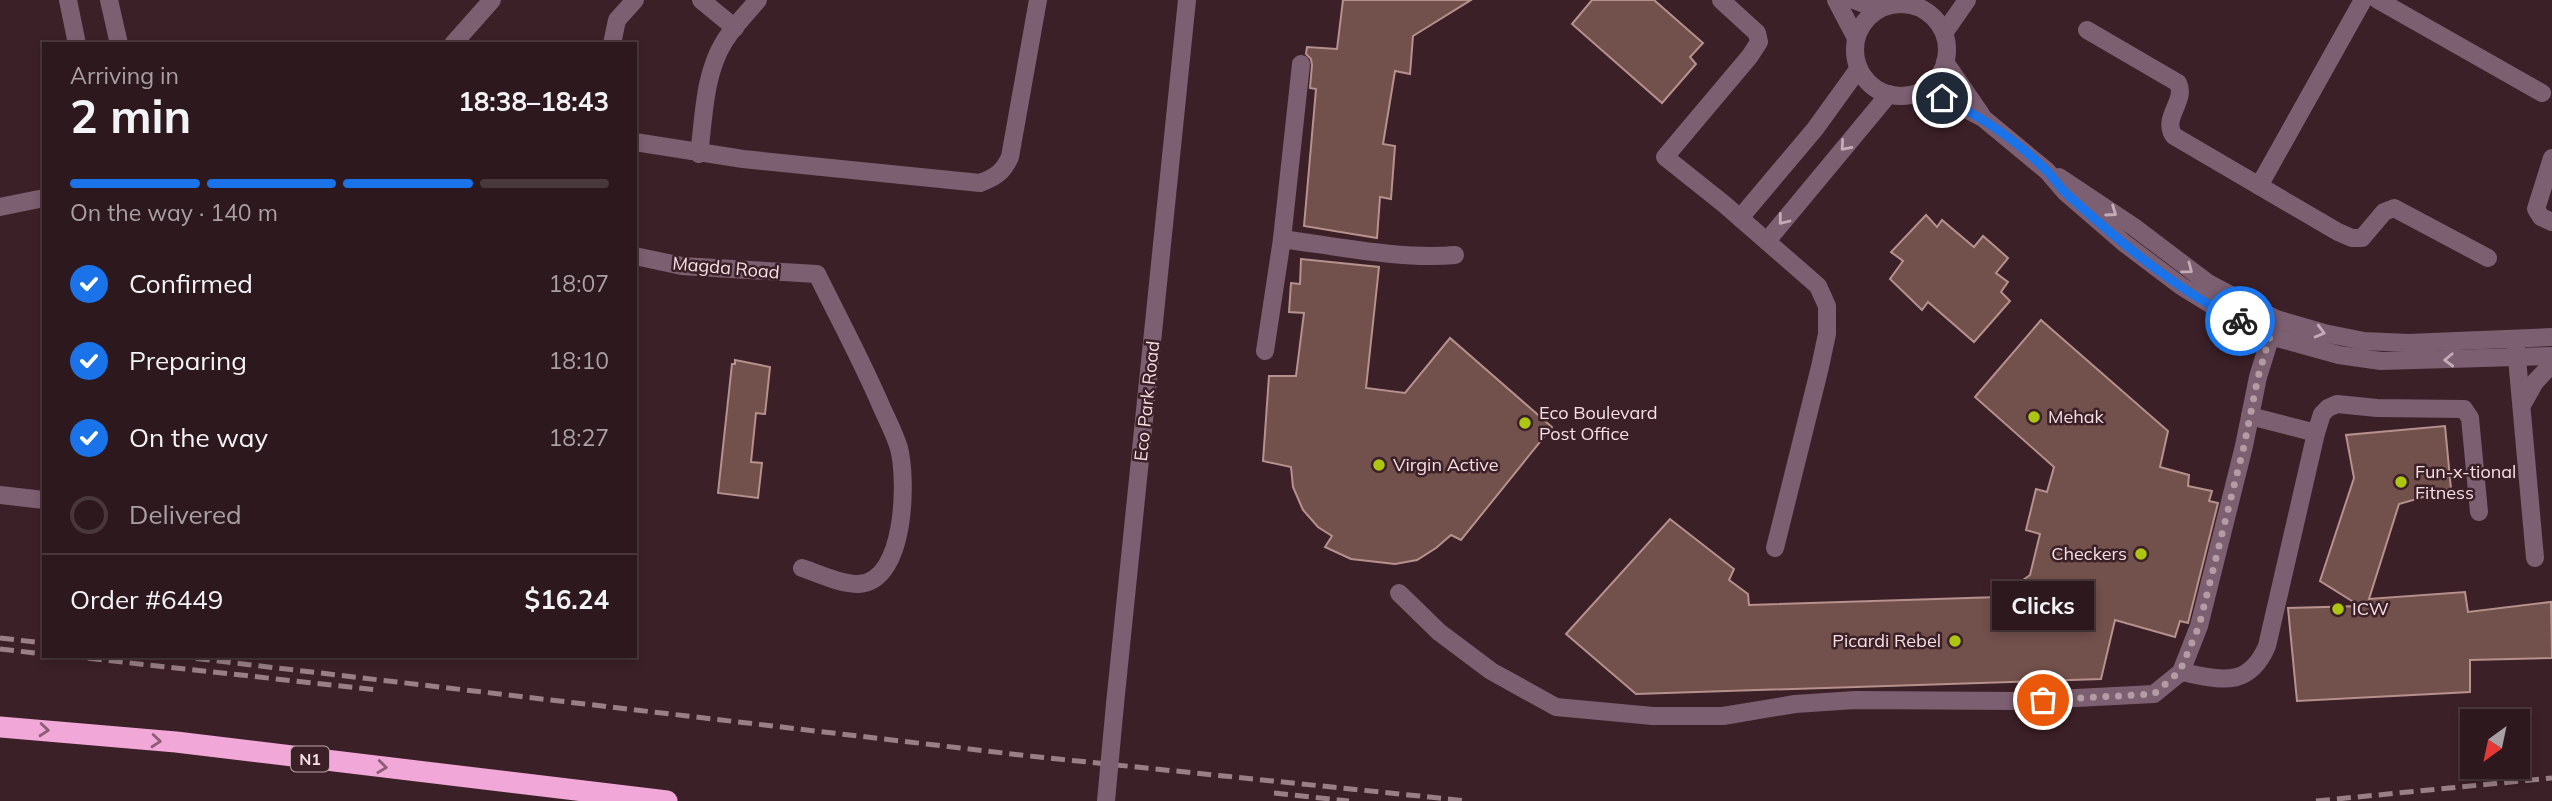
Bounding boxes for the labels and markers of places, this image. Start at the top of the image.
pin [1912,68,1972,128]
place label: Eco Boulevard Post Office [1539,401,1657,445]
place label: Mehak [2048,405,2105,428]
marker: Mehak [2026,409,2042,425]
marker: Eco Boulevard Post Office [1517,415,1533,431]
place label: Virgin Active [1393,453,1499,476]
marker: Virgin Active [1371,457,1387,473]
place label: Fun-x-tional Fitness [2415,460,2516,504]
marker: Fun-x-tional Fitness [2393,474,2409,490]
place label: Checkers [2051,542,2127,565]
marker: Checkers [2133,546,2149,562]
callout: Clicks [1992,581,2094,630]
place label: ICW [2352,597,2389,620]
marker: ICW [2330,601,2346,617]
place label: Picardi Rebel [1832,629,1941,652]
marker: Picardi Rebel [1947,633,1963,649]
pin [2013,670,2073,730]

